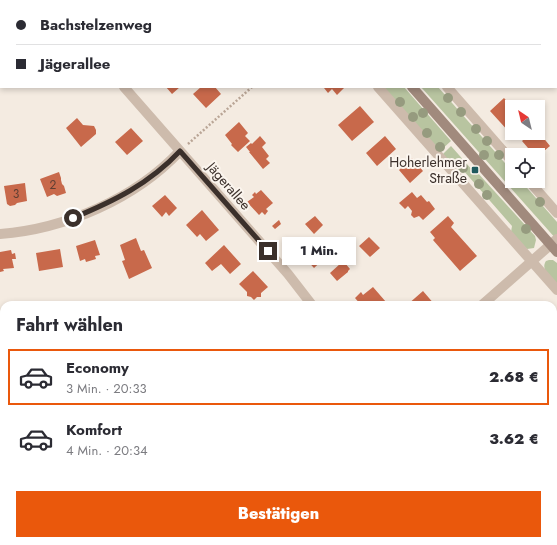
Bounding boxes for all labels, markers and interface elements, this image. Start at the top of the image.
text: Bachstelzenweg [40,14,152,36]
text: Jägerallee [40,53,110,75]
north arrow [505,100,545,140]
map controls [505,100,545,188]
button: locate [505,148,545,188]
place label: Hoherlehmer Straße [389,152,467,188]
street label: Jägerallee [201,156,255,214]
marker: Hoherlehmer Straße [470,165,480,175]
house number: 2 [50,176,57,194]
house number: 3 [13,185,20,203]
route start [64,209,82,227]
callout: 1 Min. [282,237,356,265]
text: 1 Min. [300,241,338,260]
route end [259,242,277,260]
text: Fahrt wählen [16,312,123,338]
text: Economy [66,357,129,379]
icon: car [18,359,54,395]
text: 2.68 € [489,366,539,388]
text: 3 Min. · 20:33 [66,379,147,398]
text: Komfort [66,419,122,441]
icon: car [18,421,54,457]
text: 3.62 € [489,428,539,450]
text: 4 Min. · 20:34 [66,441,148,460]
button: Bestätigen [16,491,541,537]

